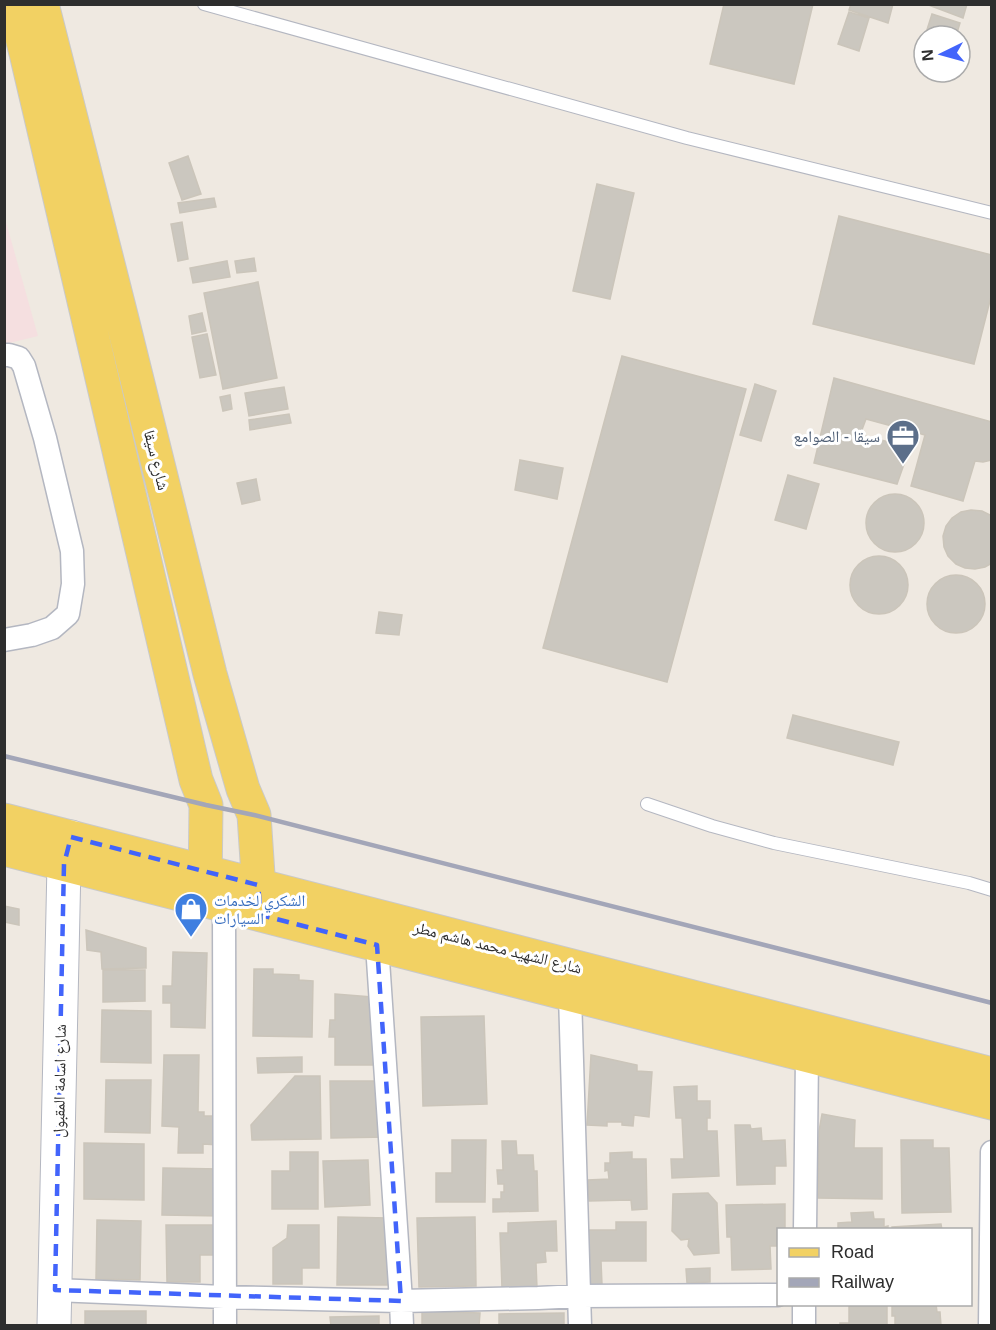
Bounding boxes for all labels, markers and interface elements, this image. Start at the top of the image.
north arrow [912,24,972,84]
text: N [919,49,937,62]
office icon: سيقا - الصوامع [885,418,921,465]
street label: شارع سيقا [139,428,172,492]
place label: سيقا - الصوامع [793,428,880,447]
shop icon: الشكري لخدمات السيارات [173,891,209,938]
place label: الشكري لخدمات السيارات [214,892,305,928]
street label: شارع الشهيد محمد هاشم مطر [411,918,584,979]
street label: شارع اسامة المقبول [50,1024,71,1138]
legend [777,1228,972,1306]
text: Road [831,1242,874,1262]
text: Railway [831,1272,894,1292]

